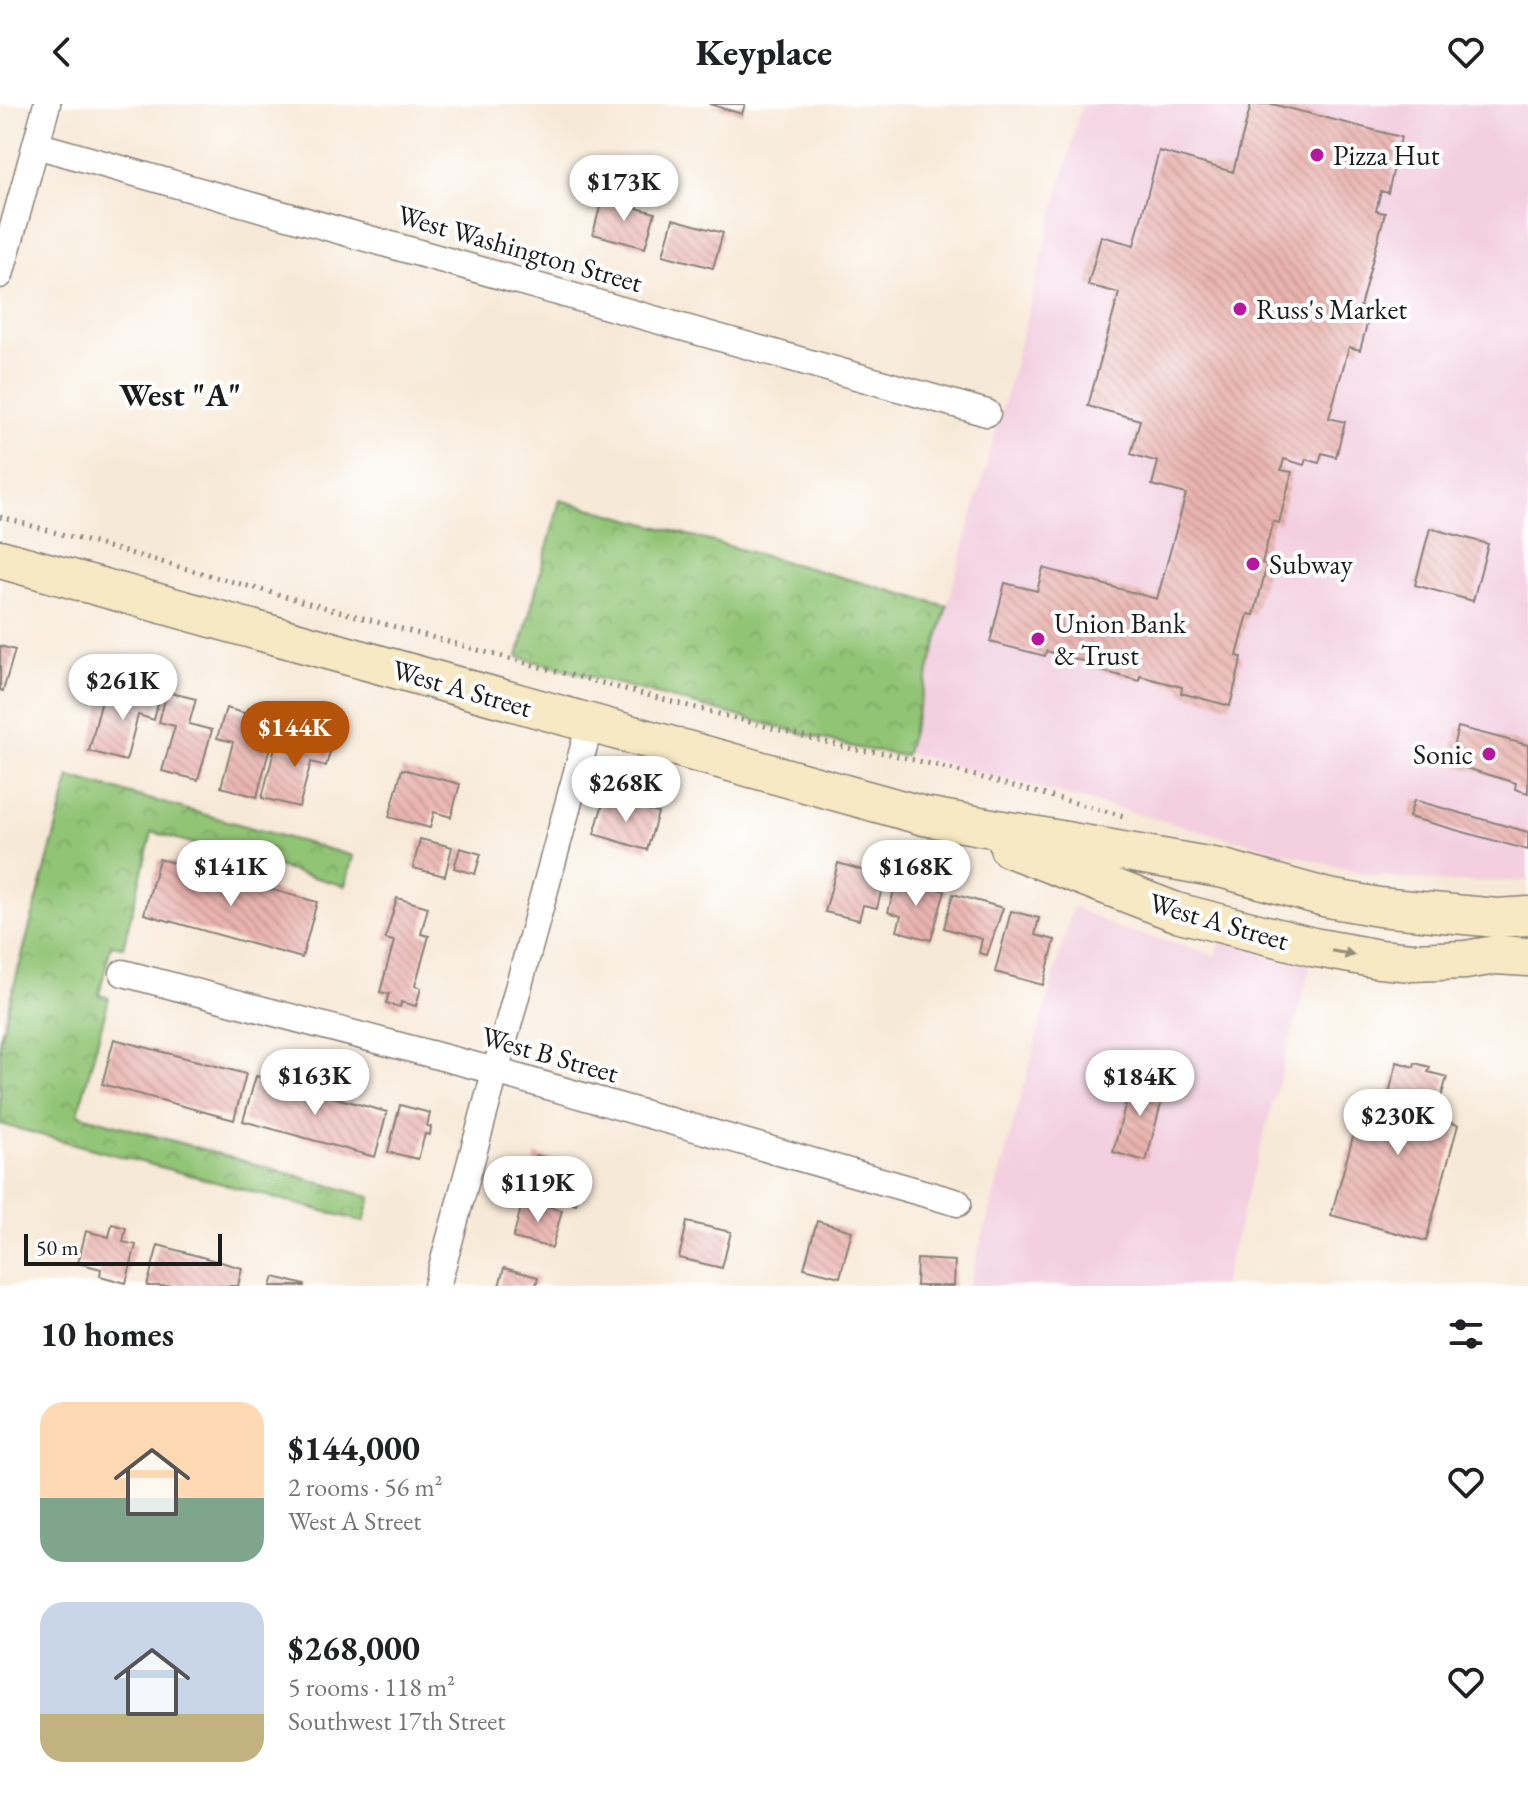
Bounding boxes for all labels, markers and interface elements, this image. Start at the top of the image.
text: Keyplace [696,29,832,76]
icon: back [40,30,84,74]
icon: heart [1444,30,1488,74]
place label: Pizza Hut [1333,137,1440,173]
marker: Pizza Hut [1308,146,1326,164]
pin: $173K [568,155,680,223]
text: $173K [587,164,661,198]
street label: West Washington Street [393,196,647,300]
place label: Russ's Market [1256,291,1407,327]
marker: Russ's Market [1231,300,1249,318]
district label: West "A" [119,374,241,416]
place label: Subway [1269,546,1353,582]
marker: Subway [1244,555,1262,573]
place label: Union Bank & Trust [1054,605,1187,673]
marker: Union Bank & Trust [1029,630,1047,648]
street label: West A Street [388,651,536,725]
pin: $261K [67,654,179,722]
text: $261K [86,663,160,697]
pin: $144K [239,701,351,769]
text: $144K [258,710,332,744]
place label: Sonic [1413,736,1473,772]
marker: Sonic [1480,745,1498,763]
pin: $268K [570,756,682,824]
text: $268K [589,765,663,799]
pin: $141K [175,840,287,908]
pin: $168K [860,840,972,908]
text: $141K [194,849,268,883]
text: $168K [879,849,953,883]
street label: West A Street [1145,884,1293,958]
one-way arrow [1331,947,1356,959]
street label: West B Street [477,1017,623,1091]
pin: $163K [259,1049,371,1117]
pin: $184K [1084,1050,1196,1118]
text: $163K [278,1058,352,1092]
text: $184K [1103,1059,1177,1093]
pin: $230K [1342,1089,1454,1157]
text: $230K [1361,1098,1435,1132]
pin: $119K [482,1156,594,1224]
text: $119K [501,1165,575,1199]
scale bar [24,1230,222,1266]
text: 50 m [36,1233,79,1262]
text: 10 homes [40,1312,174,1356]
icon: filters [1444,1312,1488,1356]
text: $144,000 [288,1426,420,1470]
icon: home [104,1434,200,1530]
icon: heart [1444,1460,1488,1504]
text: 2 rooms · 56 m² [288,1470,443,1504]
text: West A Street [288,1504,421,1538]
text: $268,000 [288,1626,420,1670]
icon: home [104,1634,200,1730]
icon: heart [1444,1660,1488,1704]
text: 5 rooms · 118 m² [288,1670,455,1704]
text: Southwest 17th Street [288,1704,505,1738]

